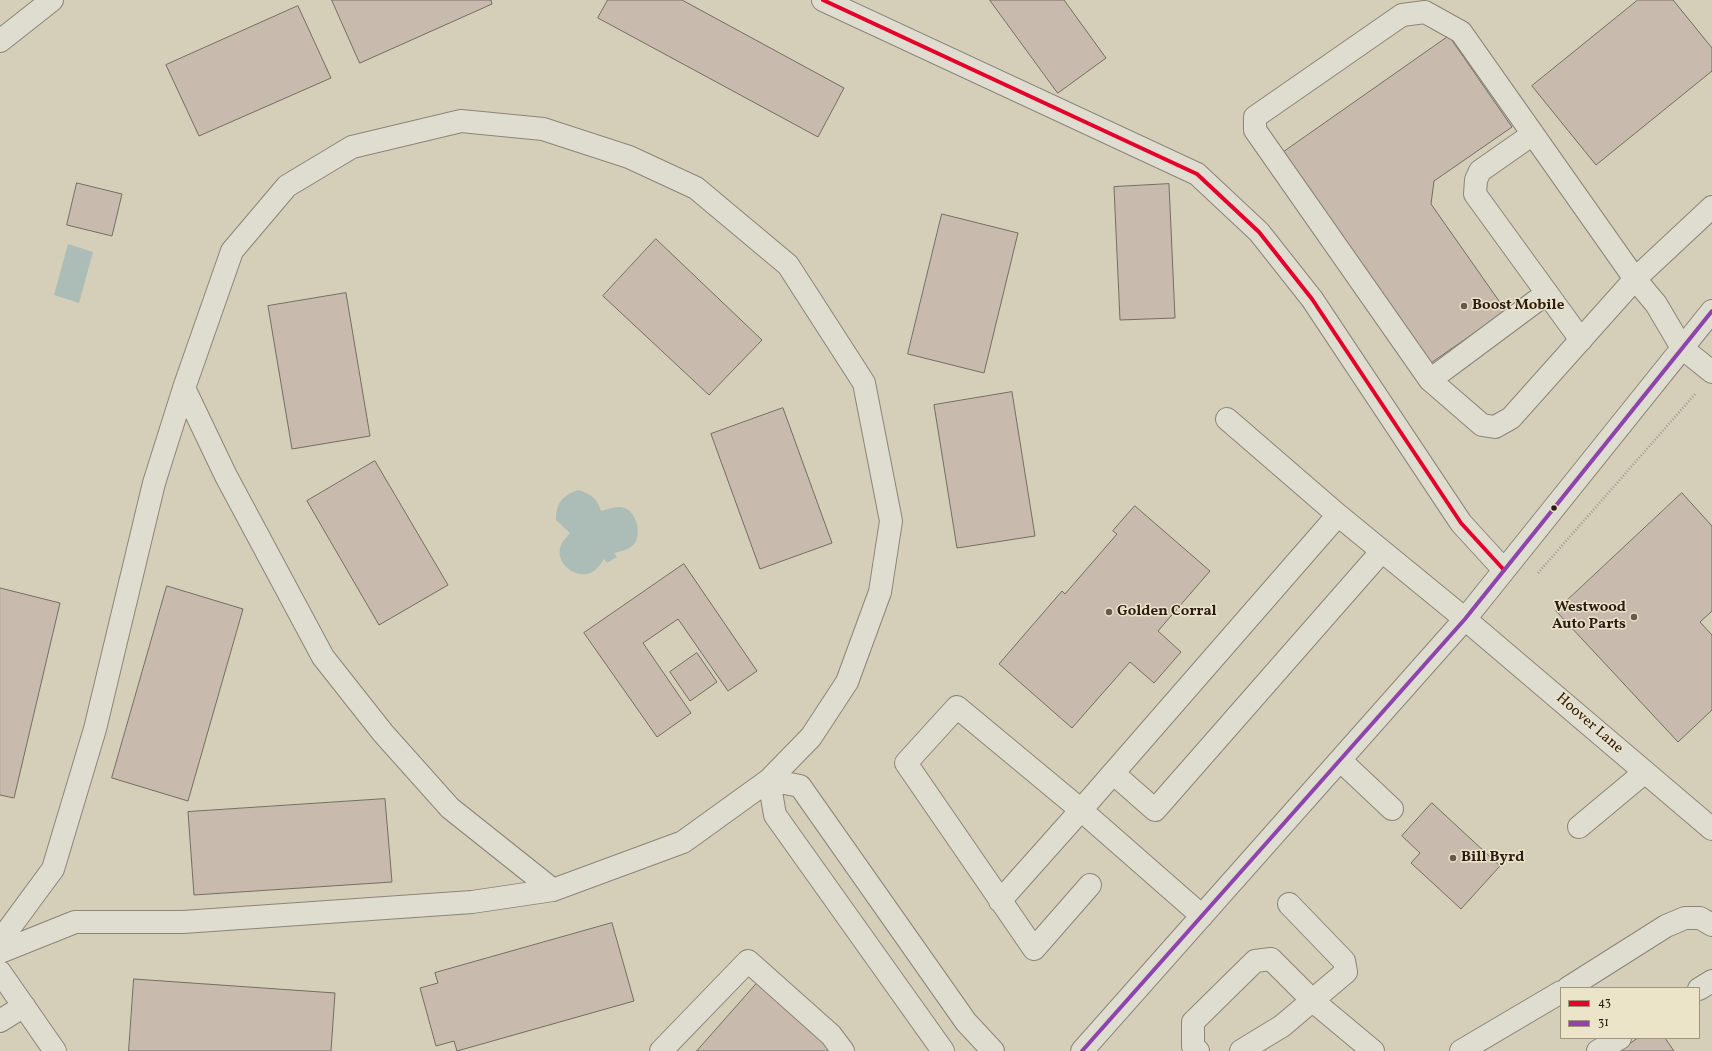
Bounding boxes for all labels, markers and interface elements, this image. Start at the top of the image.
place label: Boost Mobile [1472,297,1564,315]
marker: Boost Mobile [1459,301,1469,311]
unlabelled marker [1549,503,1559,513]
place label: Westwood Auto Parts [1552,599,1626,634]
place label: Golden Corral [1117,603,1217,621]
marker: Golden Corral [1104,607,1114,617]
marker: Westwood Auto Parts [1629,612,1639,622]
street label: Hoover Lane [1552,690,1626,758]
place label: Bill Byrd [1461,849,1524,867]
marker: Bill Byrd [1448,853,1458,863]
legend [1560,987,1700,1039]
text: 43 [1598,995,1611,1011]
text: 31 [1598,1015,1609,1031]

